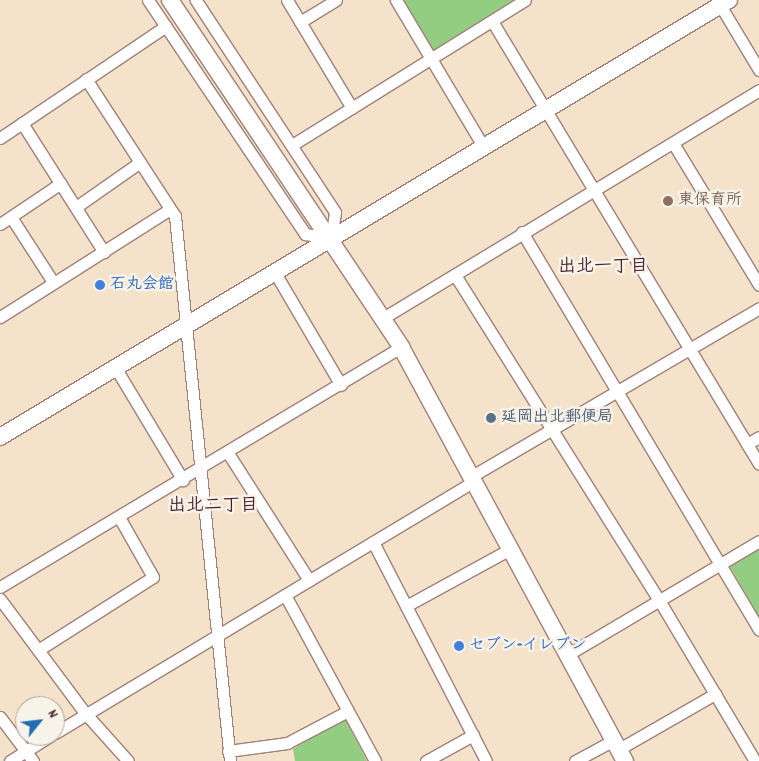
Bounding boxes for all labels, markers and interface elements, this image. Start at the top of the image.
place label: 東保育所 [678,191,742,211]
marker: 東保育所 [662,195,674,207]
district label: 出北一丁目 [558,257,648,279]
place label: 石丸会館 [110,275,174,295]
marker: 石丸会館 [94,279,106,291]
place label: 延岡出北郵便局 [501,408,613,428]
marker: 延岡出北郵便局 [485,412,497,424]
district label: 出北二丁目 [168,496,258,518]
place label: セブン-イレブン [469,636,586,656]
marker: セブン-イレブン [453,640,465,652]
north arrow [15,696,65,746]
text: N [42,706,63,722]

